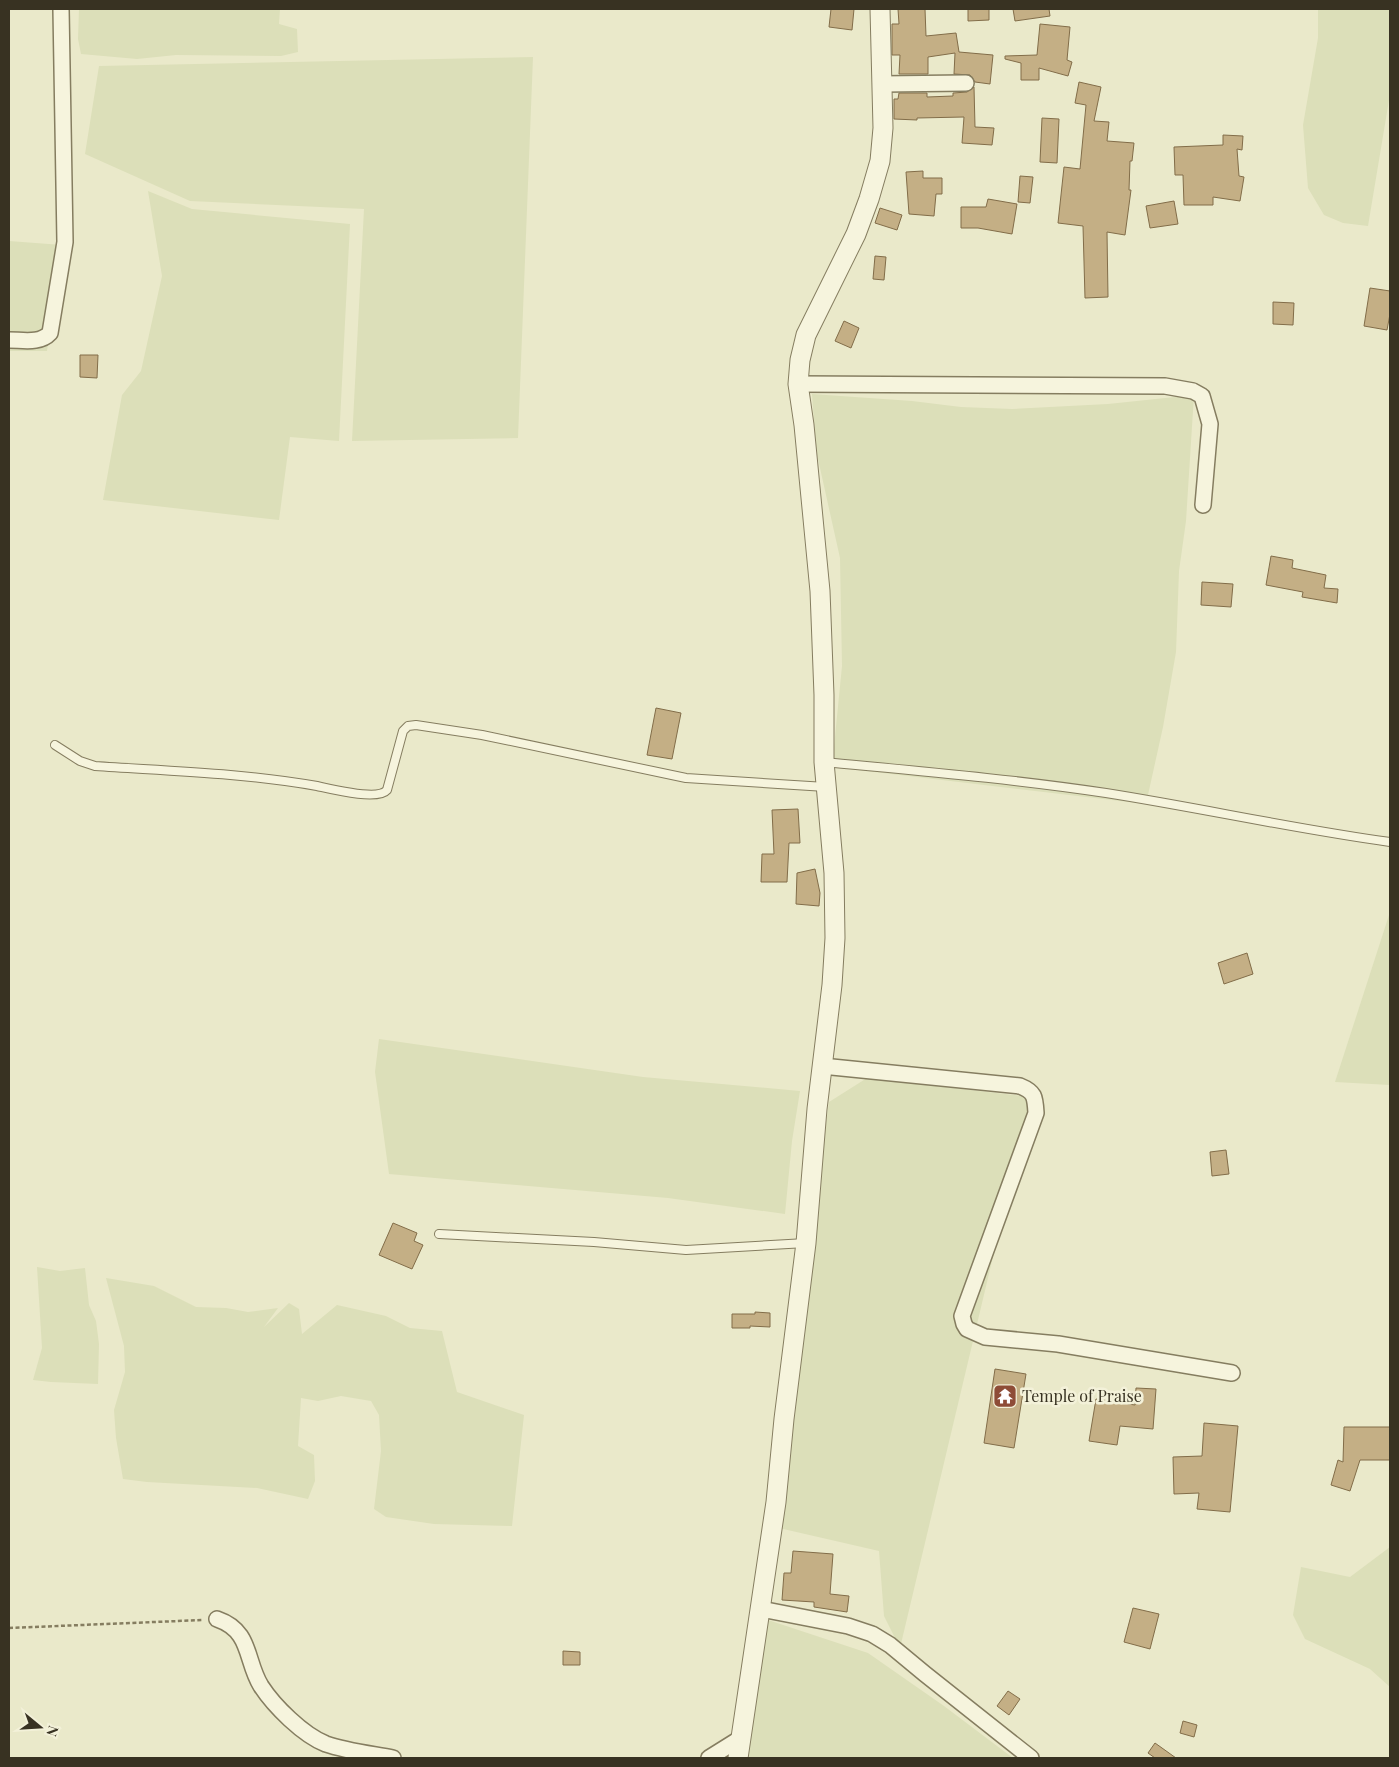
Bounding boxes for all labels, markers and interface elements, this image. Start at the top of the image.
temple icon: Temple of Praise [992,1383,1018,1409]
place label: Temple of Praise [1022,1385,1142,1406]
north arrow [15,1702,65,1752]
text: N [42,1723,63,1739]

